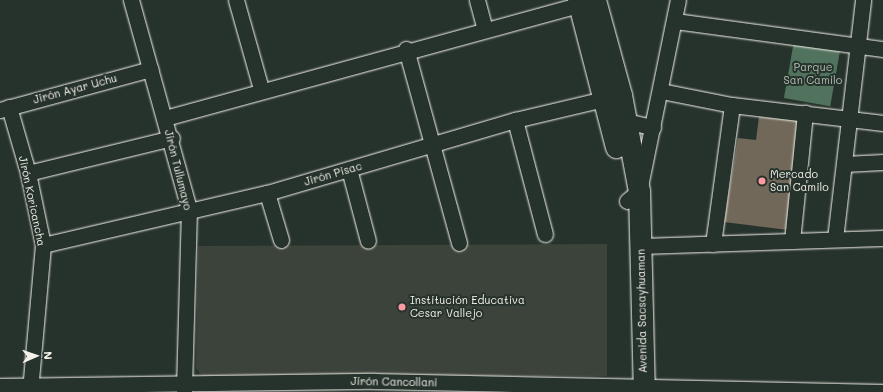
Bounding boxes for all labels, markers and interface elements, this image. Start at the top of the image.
park label: Parque San Camilo [784,61,842,87]
street label: Jirón Ayar Uchu [32,71,118,107]
street label: Jirón Tullumayo [162,128,194,212]
street label: Jirón Koricancha [16,155,48,247]
street label: Jirón Pisac [302,159,364,189]
place label: Mercado San Camilo [770,168,829,194]
marker: Mercado San Camilo [757,176,767,186]
street label: Avenida Sacsayhuaman [634,249,650,373]
place label: Institución Educativa Cesar Vallejo [410,294,525,320]
marker: Institución Educativa Cesar Vallejo [397,302,407,312]
north arrow [16,336,56,376]
text: N [41,351,56,360]
street label: Jirón Cancollani [351,375,437,389]

